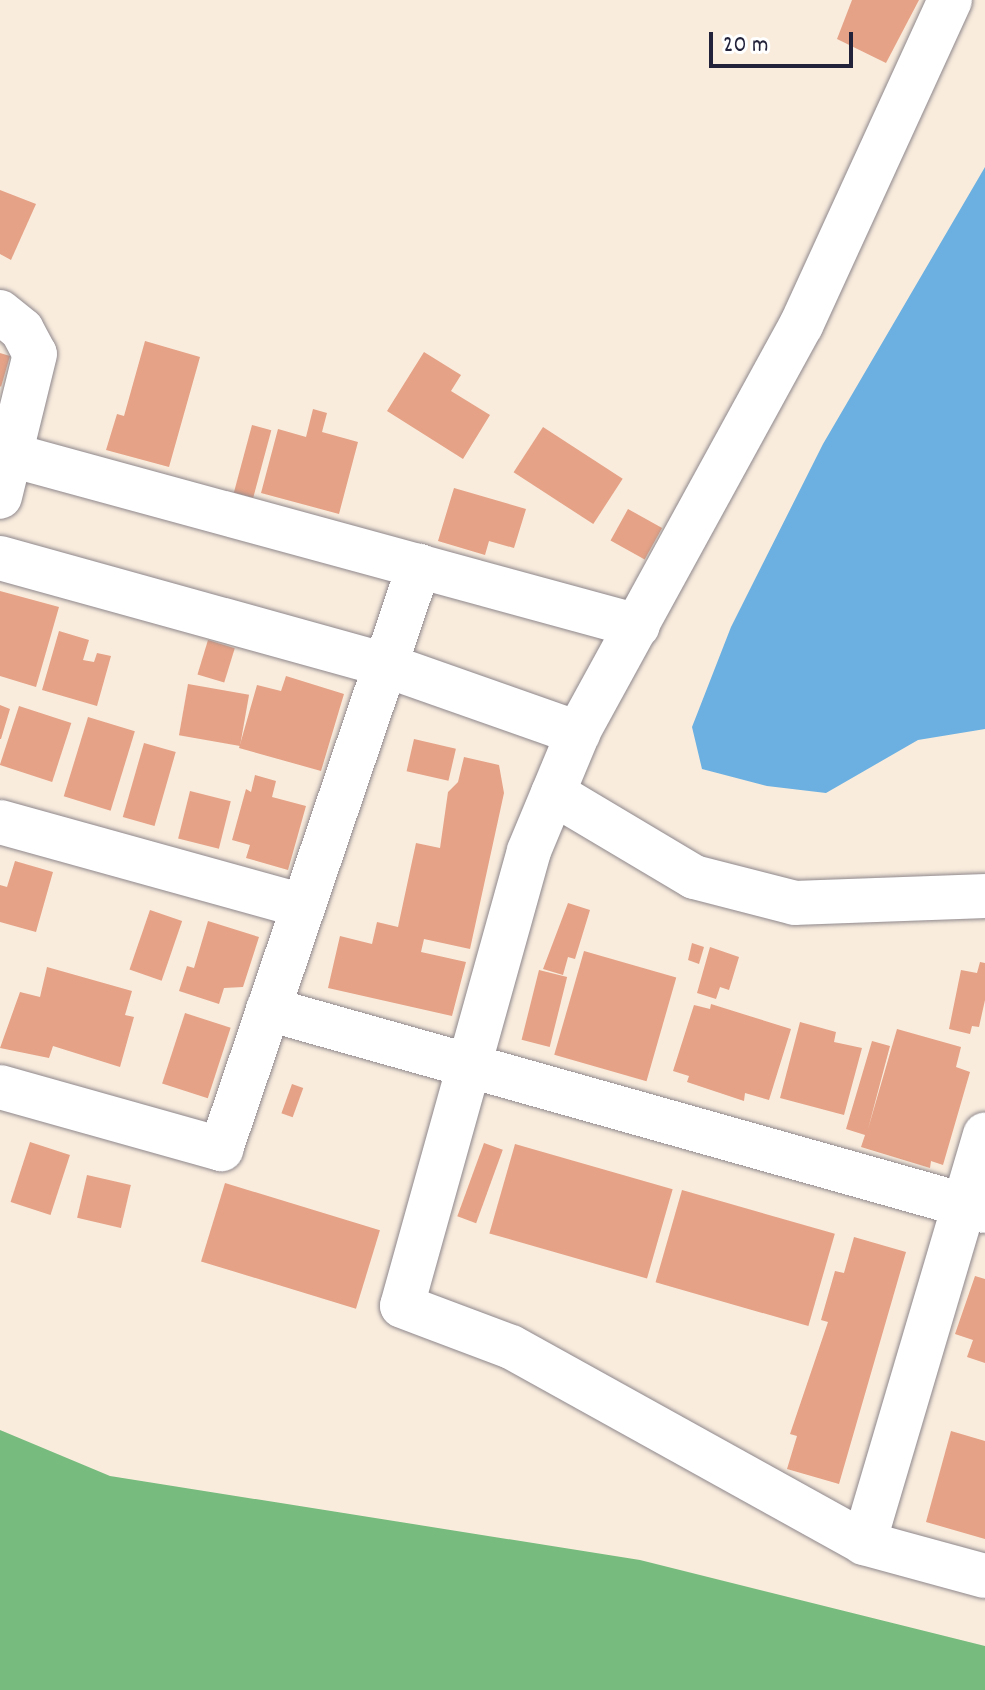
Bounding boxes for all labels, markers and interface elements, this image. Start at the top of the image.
scale bar [713,16,857,66]
text: 20 m [723,29,769,63]

